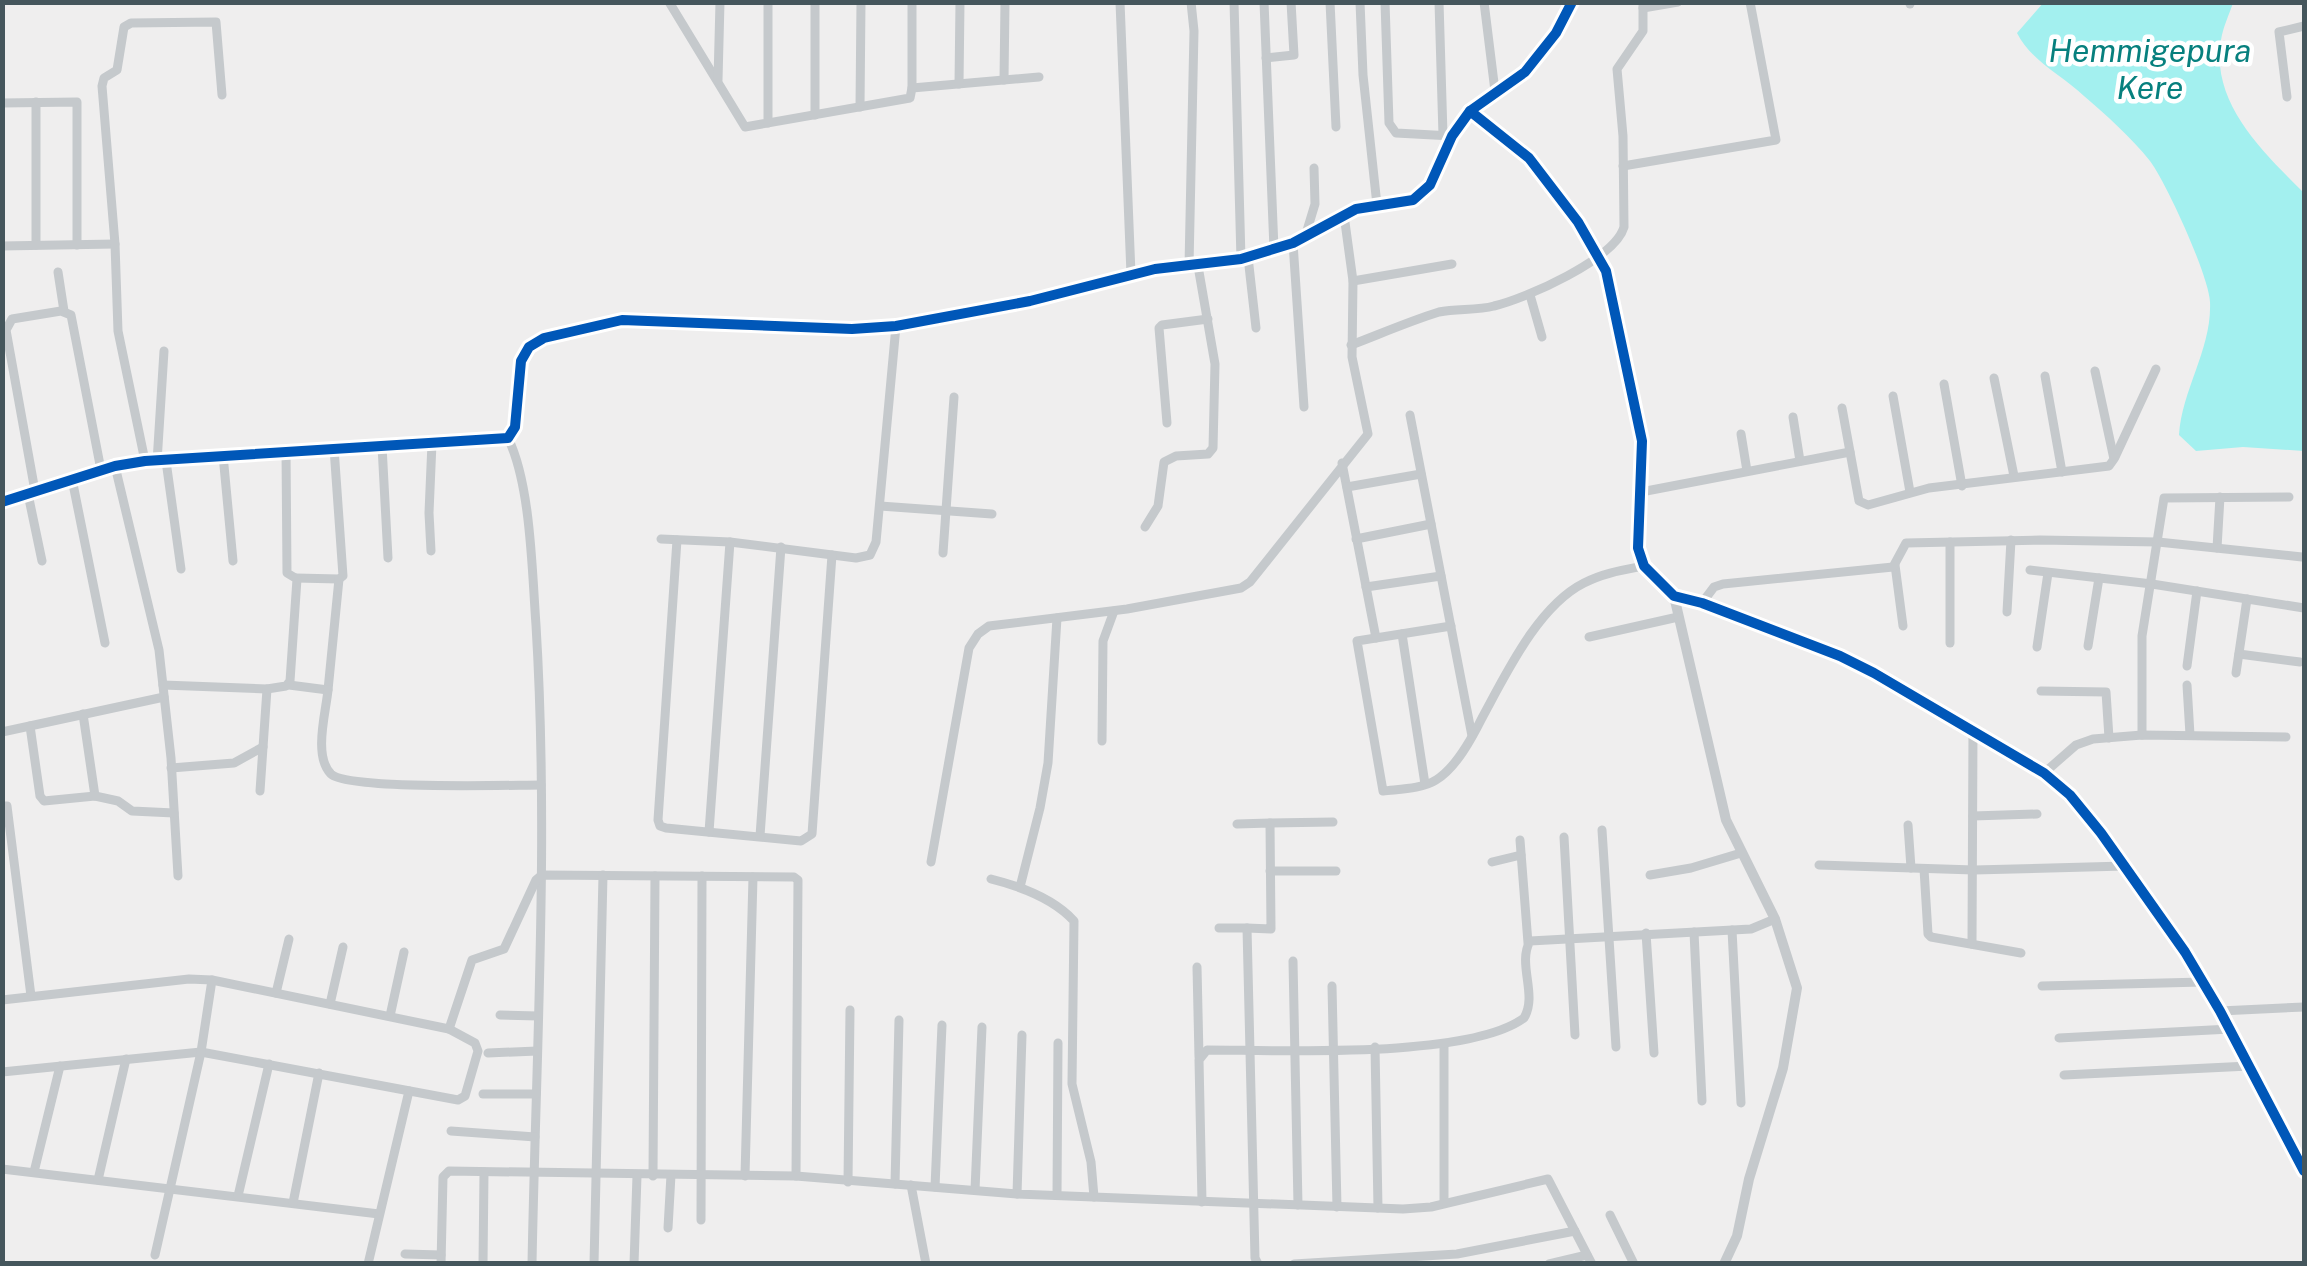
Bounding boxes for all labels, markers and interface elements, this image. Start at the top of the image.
water label: Hemmigepura Kere [2049,32,2251,106]

